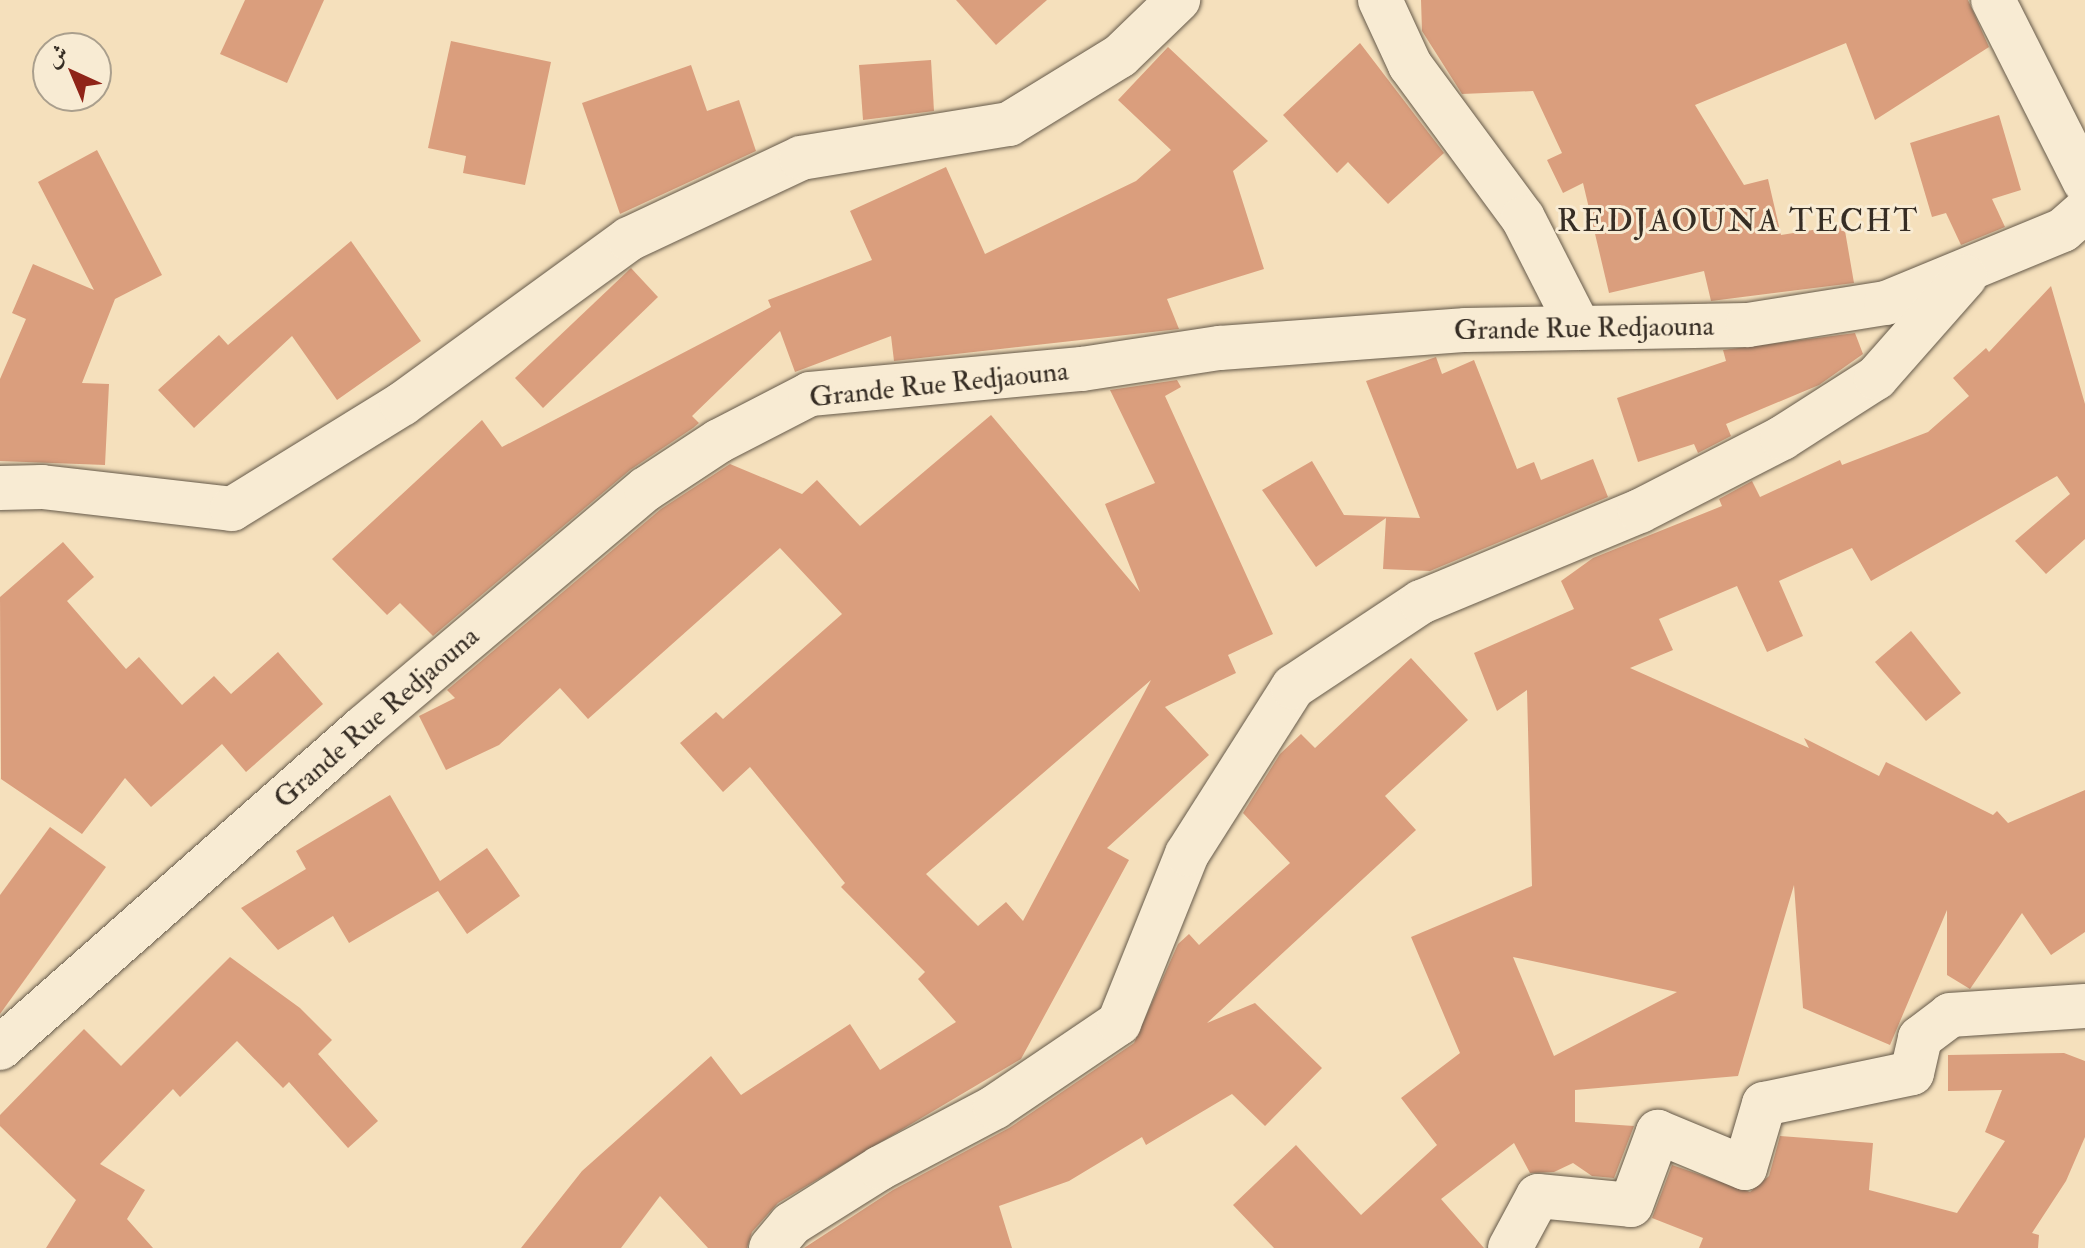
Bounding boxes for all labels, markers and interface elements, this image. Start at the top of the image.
north arrow [32,32,112,112]
text: ش [39,39,74,74]
district label: REDJAOUNA TECHT [1557,202,1919,240]
street label: Grande Rue Redjaouna [1454,310,1714,348]
street label: Grande Rue Redjaouna [808,355,1070,415]
street label: Grande Rue Redjaouna [268,620,486,816]

